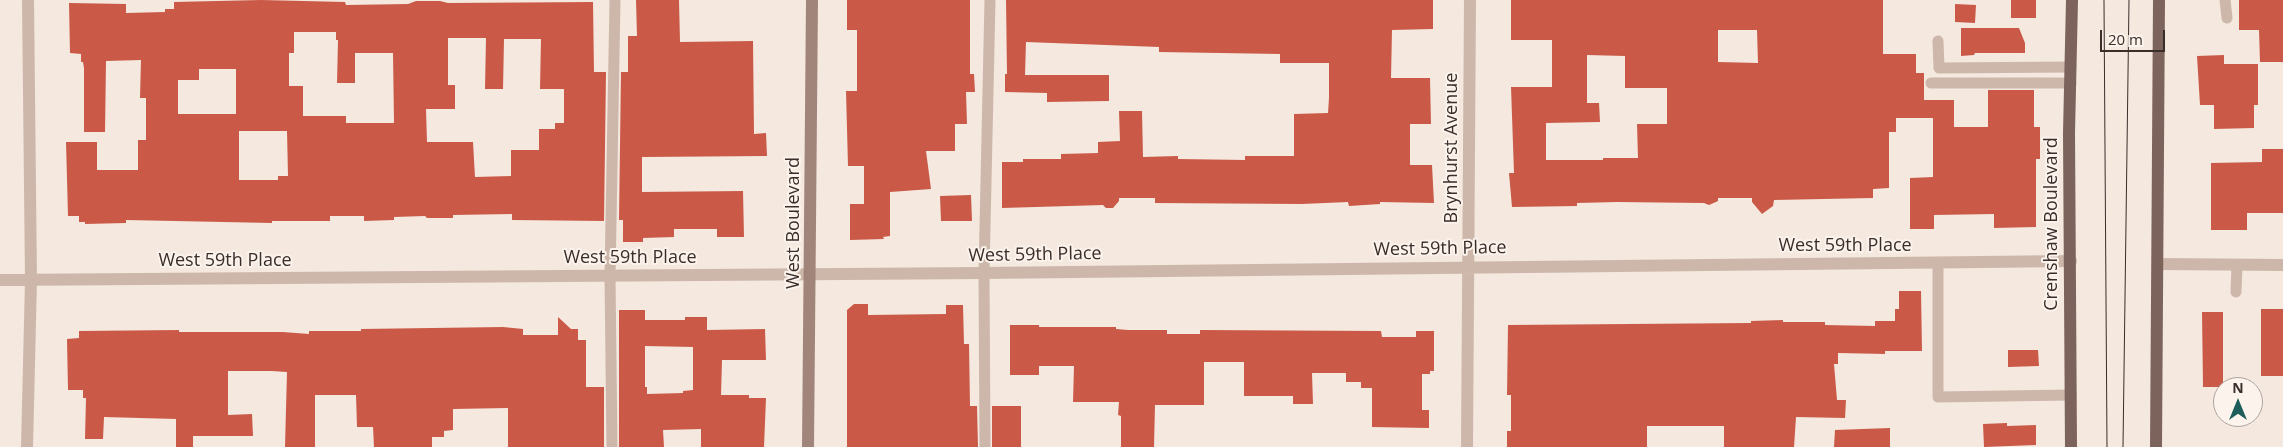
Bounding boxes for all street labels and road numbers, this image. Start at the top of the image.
street label: Brynhurst Avenue [1441,73,1463,223]
street label: Crenshaw Boulevard [2041,137,2063,311]
street label: West Boulevard [783,157,805,289]
street label: West 59th Place [1778,235,1912,257]
street label: West 59th Place [1373,237,1507,261]
street label: West 59th Place [968,243,1102,267]
street label: West 59th Place [563,247,697,269]
street label: West 59th Place [158,250,292,272]

